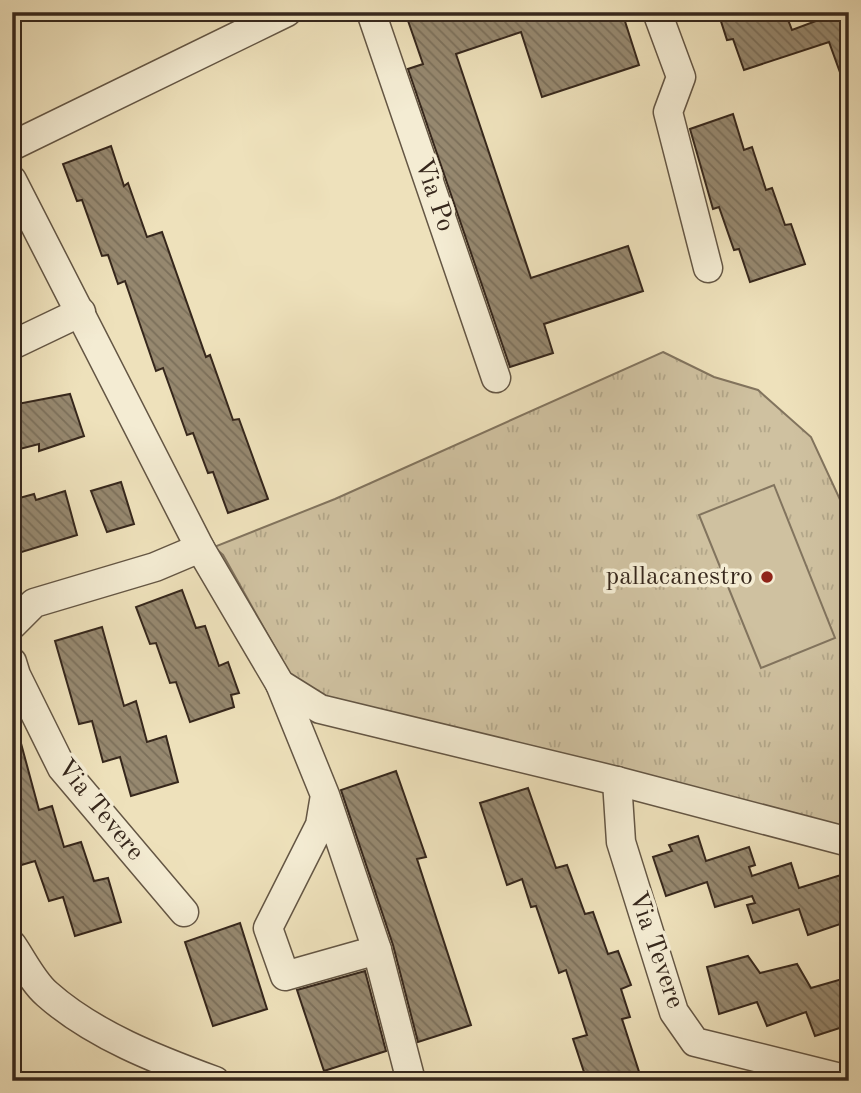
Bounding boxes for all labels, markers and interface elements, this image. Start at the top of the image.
street label: Via Po [409,155,459,235]
place label: pallacanestro [606,564,753,590]
marker: pallacanestro [759,569,775,585]
street label: Via Tevere [52,754,148,866]
street label: Via Tevere [624,888,688,1012]

